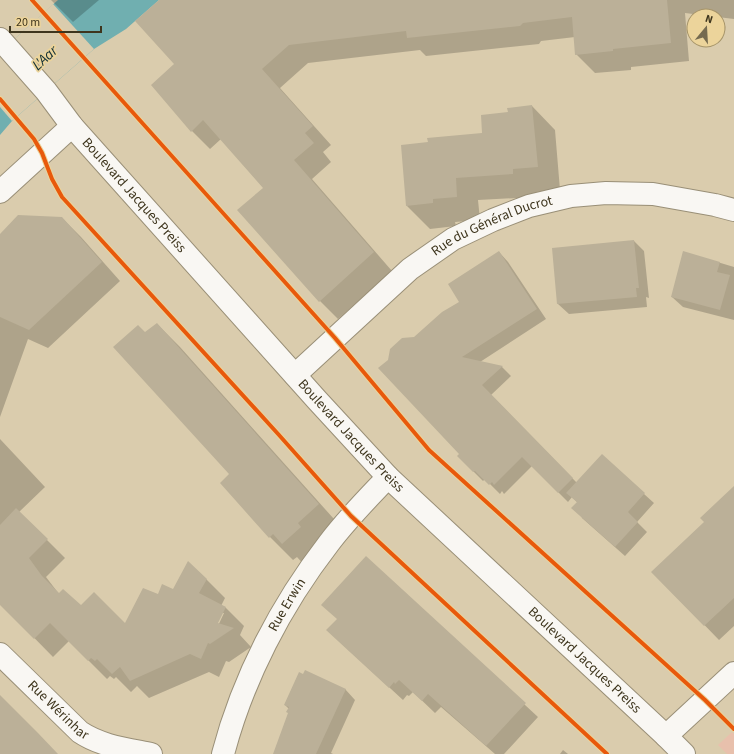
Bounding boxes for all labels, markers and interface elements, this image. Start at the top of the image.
scale bar [10,8,101,34]
north arrow [686,8,726,48]
text: N [703,11,715,27]
text: 20 m [16,14,40,31]
water label: L'Aar [28,40,63,75]
street label: Boulevard Jacques Preiss [77,133,191,257]
street label: Rue du Général Ducrot [427,191,555,261]
street label: Boulevard Jacques Preiss [293,375,409,497]
street label: Rue Erwin [263,574,311,635]
street label: Boulevard Jacques Preiss [523,602,646,718]
street label: Rue Wérinhar [23,676,93,745]

